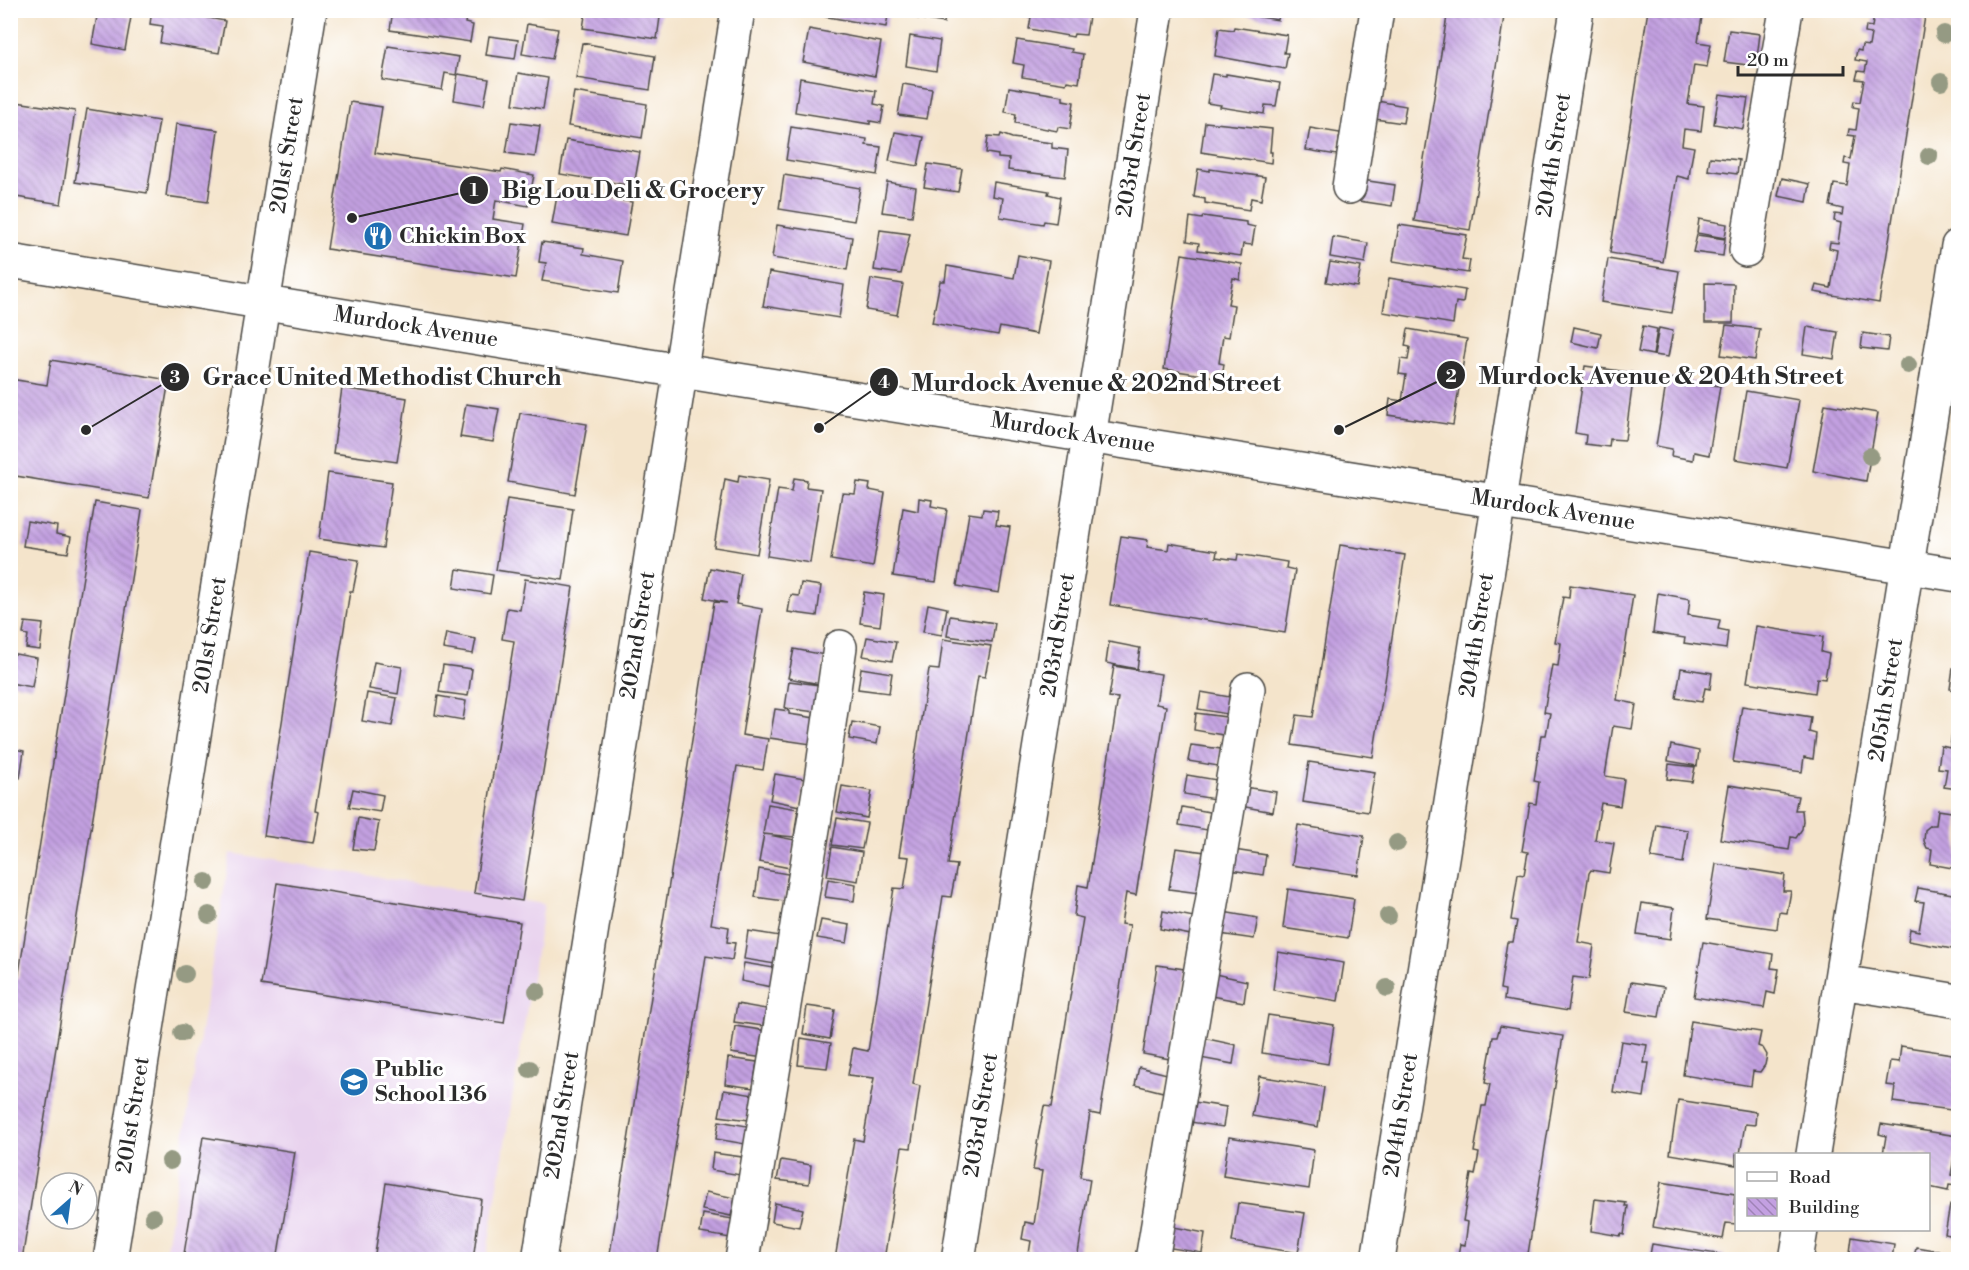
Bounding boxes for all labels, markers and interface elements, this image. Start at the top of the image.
scale bar [1738,39,1843,77]
text: 20 m [1747,49,1789,72]
street label: 203rd Street [1111,91,1157,219]
street label: 204th Street [1531,91,1577,219]
street label: 201st Street [264,95,310,215]
callout: Big Lou Deli & Grocery [459,169,776,211]
text: Big Lou Deli & Grocery [502,176,765,206]
text: 1 [470,179,479,202]
restaurant icon: Chickin Box [362,220,394,252]
place label: Chickin Box [399,223,526,250]
street label: Murdock Avenue [332,301,500,353]
callout: Murdock Avenue & 204th Street [1436,354,1855,396]
callout: Grace United Methodist Church [160,356,574,398]
callout: Murdock Avenue & 202nd Street [869,361,1293,403]
text: Murdock Avenue & 204th Street [1479,362,1844,392]
text: Grace United Methodist Church [202,363,562,393]
text: 2 [1445,365,1457,388]
text: 3 [170,366,181,389]
text: Murdock Avenue & 202nd Street [911,369,1281,399]
text: 4 [878,371,890,394]
street label: Murdock Avenue [989,407,1157,459]
street label: Murdock Avenue [1469,484,1637,536]
street label: 202nd Street [615,569,661,701]
street label: 203rd Street [1035,571,1081,699]
street label: 204th Street [1454,571,1500,699]
street label: 201st Street [187,575,233,695]
street label: 205th Street [1863,636,1909,764]
street label: 202nd Street [539,1049,585,1181]
street label: 203rd Street [958,1051,1004,1179]
street label: 204th Street [1378,1051,1424,1179]
street label: 201st Street [110,1055,156,1175]
place label: Public School 136 [375,1056,487,1108]
school or university icon: Public School 136 [338,1066,370,1098]
legend [1735,1153,1930,1231]
text: Road [1789,1166,1832,1189]
north arrow [39,1171,99,1231]
text: N [65,1177,86,1201]
text: Building [1788,1196,1860,1219]

